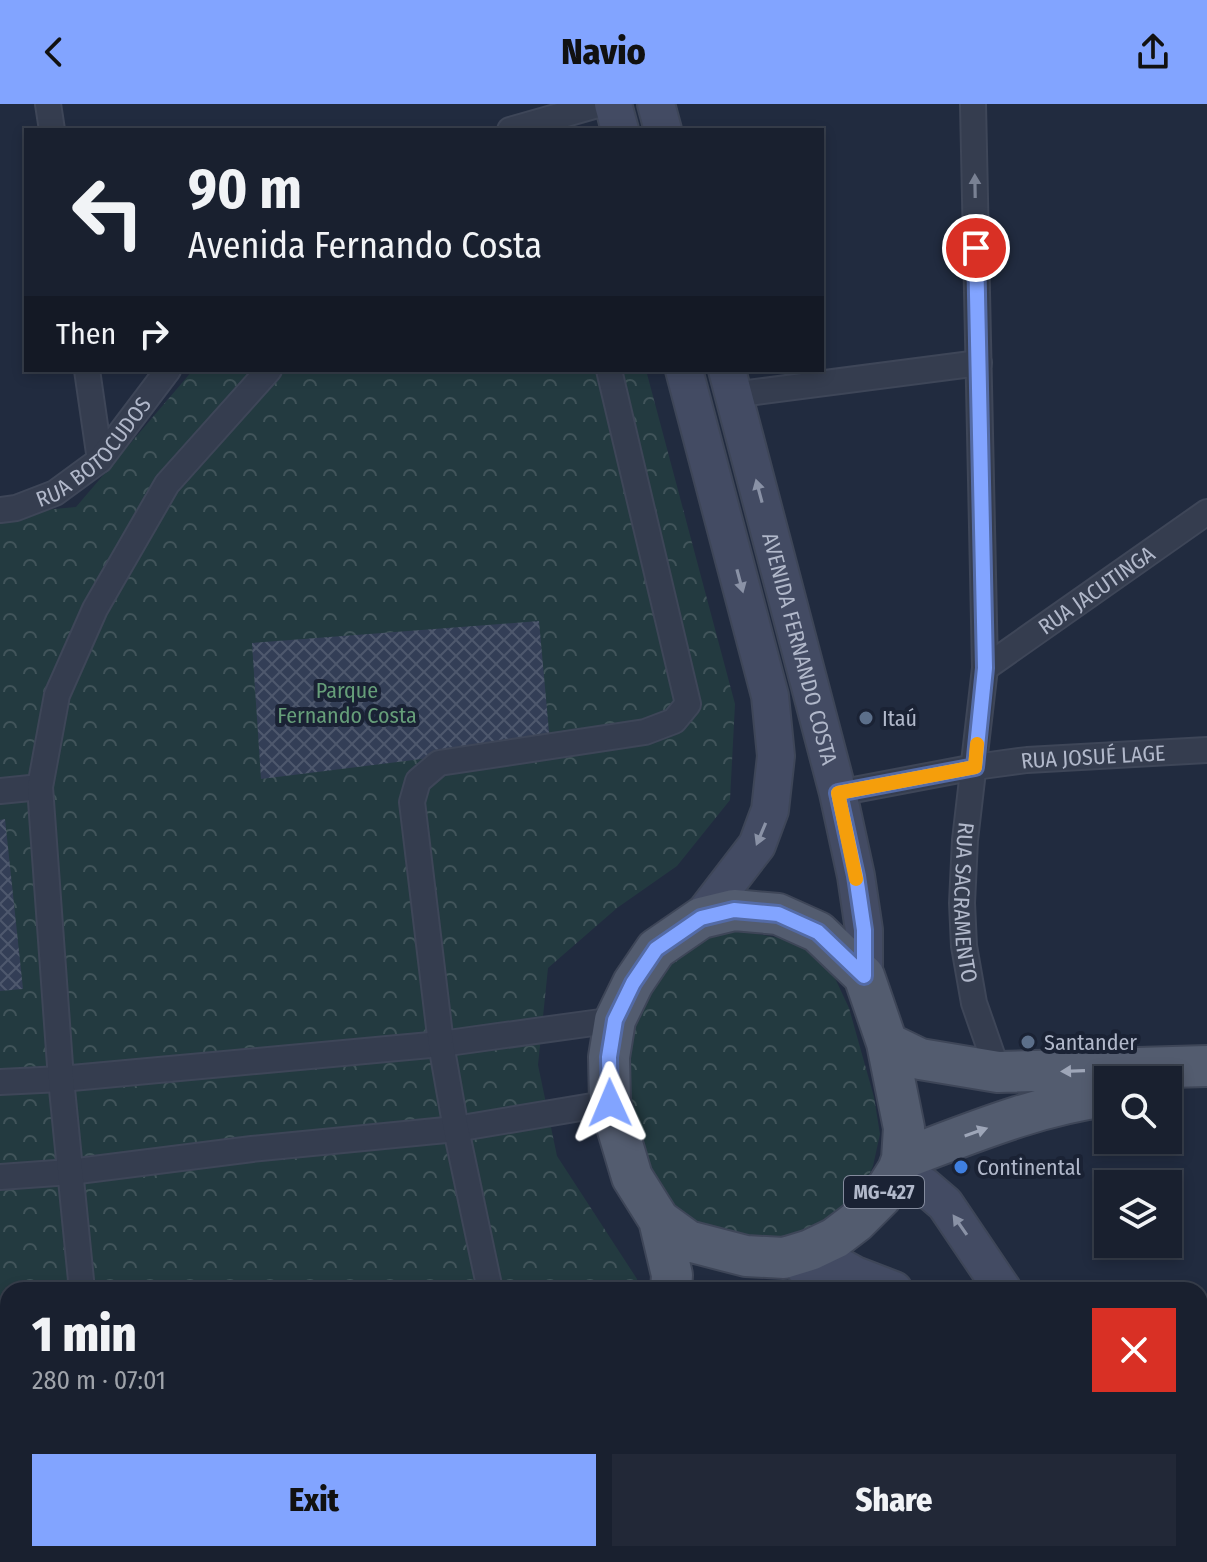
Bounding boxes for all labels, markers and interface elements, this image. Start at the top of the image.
icon: back [32,30,76,74]
text: Navio [561,30,646,74]
icon: share [1131,30,1175,74]
text: 90 m [188,156,302,223]
icon: left [56,160,160,264]
one-way arrow [969,173,981,198]
pin [942,214,1010,282]
text: Avenida Fernando Costa [188,224,542,268]
icon: arrive [954,226,998,270]
icon: right [132,312,176,356]
text: Then [56,316,116,352]
street label: RUA BOTOCUDOS [32,392,157,513]
one-way arrow [752,479,764,504]
street label: AVENIDA FERNANDO COSTA [756,530,843,768]
street label: RUA JACUTINGA [1033,540,1160,640]
one-way arrow [734,568,746,593]
park label: Parque Fernando Costa [277,677,417,729]
place label: Itaú [882,705,917,732]
marker: Itaú [857,709,875,727]
street label: RUA JOSUÉ LAGE [1019,739,1166,775]
street label: RUA SACRAMENTO [948,821,983,985]
one-way arrow [754,822,767,846]
place label: Santander [1044,1029,1137,1056]
marker: Santander [1019,1033,1037,1051]
position arrow [568,1061,652,1145]
one-way arrow [1060,1065,1085,1077]
map controls [1094,1066,1182,1258]
button: search [1094,1066,1182,1154]
one-way arrow [964,1126,988,1138]
place label: Continental [977,1154,1081,1181]
marker: Continental [952,1158,970,1176]
button: layers [1094,1170,1182,1258]
road number: MG-427 [844,1176,924,1208]
one-way arrow [952,1215,967,1236]
text: 1 min [32,1306,136,1364]
button: close [1092,1308,1176,1392]
text: 280 m · 07:01 [32,1365,166,1396]
button: Exit [32,1454,596,1546]
button: Share [612,1454,1176,1546]

